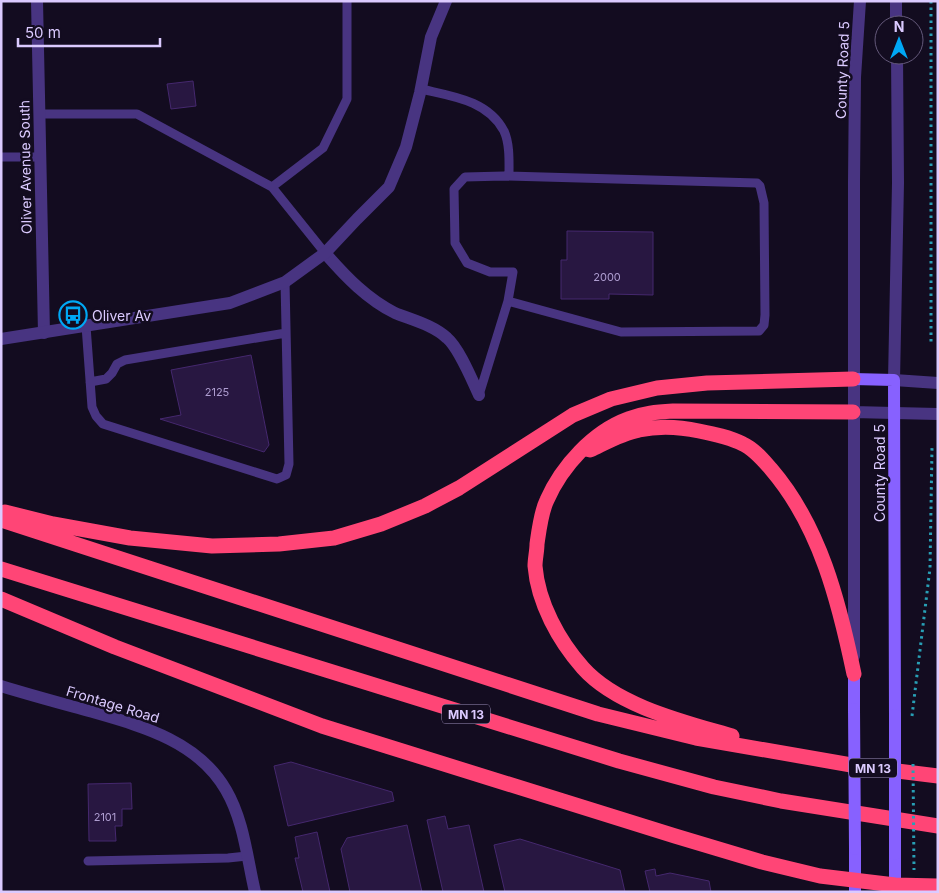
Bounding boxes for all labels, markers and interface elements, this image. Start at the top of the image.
scale bar [18,15,160,47]
north arrow [874,15,924,65]
text: N [894,18,904,35]
street label: County Road 5 [832,21,852,119]
text: 50 m [25,23,61,42]
street label: Oliver Avenue South [15,100,35,234]
house number: 2000 [593,270,621,284]
bus stop icon: Oliver Av [58,300,88,330]
place label: Oliver Av [92,307,151,324]
house number: 2125 [205,385,230,399]
street label: County Road 5 [871,424,888,522]
street label: Frontage Road [64,682,162,726]
road number: MN 13 [442,704,490,724]
road number: MN 13 [849,758,897,778]
house number: 2101 [94,810,116,824]

